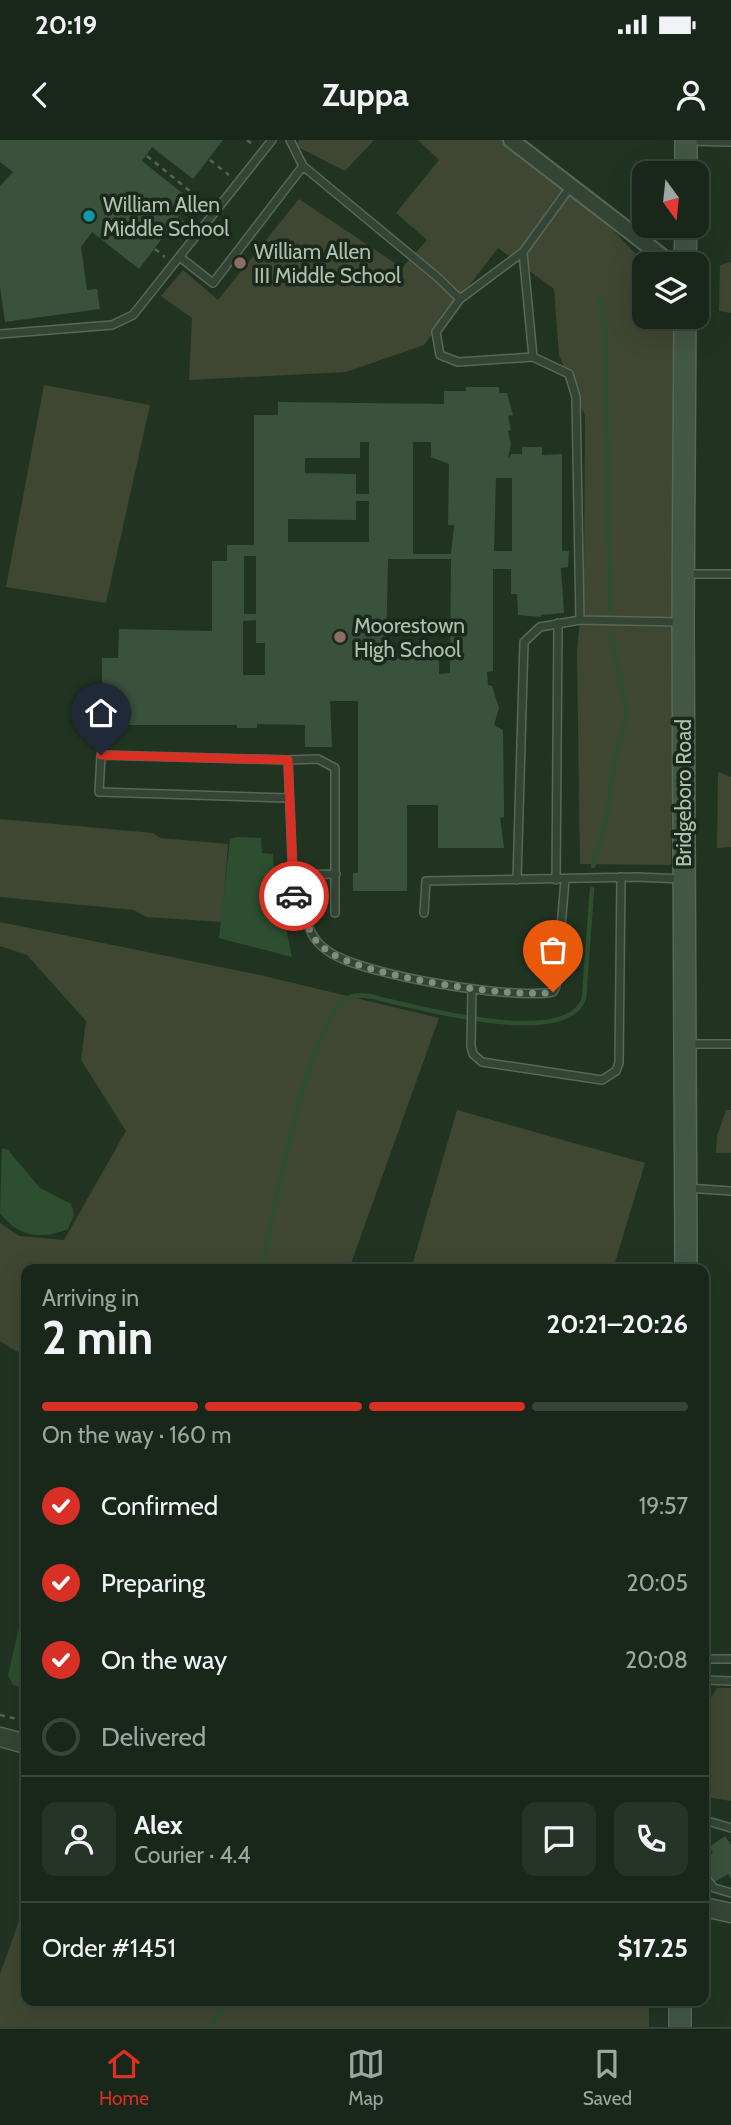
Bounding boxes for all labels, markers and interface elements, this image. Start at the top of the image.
text: 20:19 [35,9,97,41]
text: Zuppa [322,75,409,114]
icon: back [21,76,59,114]
icon: person [672,76,710,114]
north arrow [632,161,709,238]
map controls [632,161,709,329]
place label: William Allen Middle School [103,192,229,241]
marker: William Allen Middle School [81,208,97,224]
place label: William Allen III Middle School [254,239,401,288]
button: layers [632,252,709,329]
marker: William Allen III Middle School [232,255,248,271]
place label: Moorestown High School [354,613,465,662]
marker: Moorestown High School [332,629,348,645]
pin [71,683,131,755]
icon: home [82,694,120,732]
street label: Bridgeboro Road [671,719,696,867]
courier [259,861,329,931]
icon: car [275,877,313,915]
pin [523,920,583,992]
icon: bag [534,931,572,969]
text: Arriving in [42,1284,139,1312]
text: 20:21–20:26 [546,1308,688,1340]
text: 2 min [42,1310,153,1366]
text: On the way · 160 m [42,1421,231,1449]
icon: check [42,1487,80,1525]
text: Confirmed [101,1490,218,1522]
text: 19:57 [639,1492,688,1520]
icon: check [42,1564,80,1602]
text: Preparing [101,1567,205,1599]
text: 20:05 [627,1569,688,1597]
icon: check [42,1641,80,1679]
text: On the way [101,1644,227,1676]
text: 20:08 [625,1646,688,1674]
text: Delivered [101,1721,206,1753]
button: person [42,1802,116,1876]
button: chat [522,1802,596,1876]
button: phone [614,1802,688,1876]
text: Alex [134,1809,183,1841]
text: Courier · 4.4 [134,1841,251,1869]
text: Order #1451 [42,1932,176,1964]
text: $17.25 [617,1932,688,1964]
tab: Home [99,2045,149,2110]
tab: Map [347,2045,385,2110]
tab: Saved [583,2045,632,2110]

